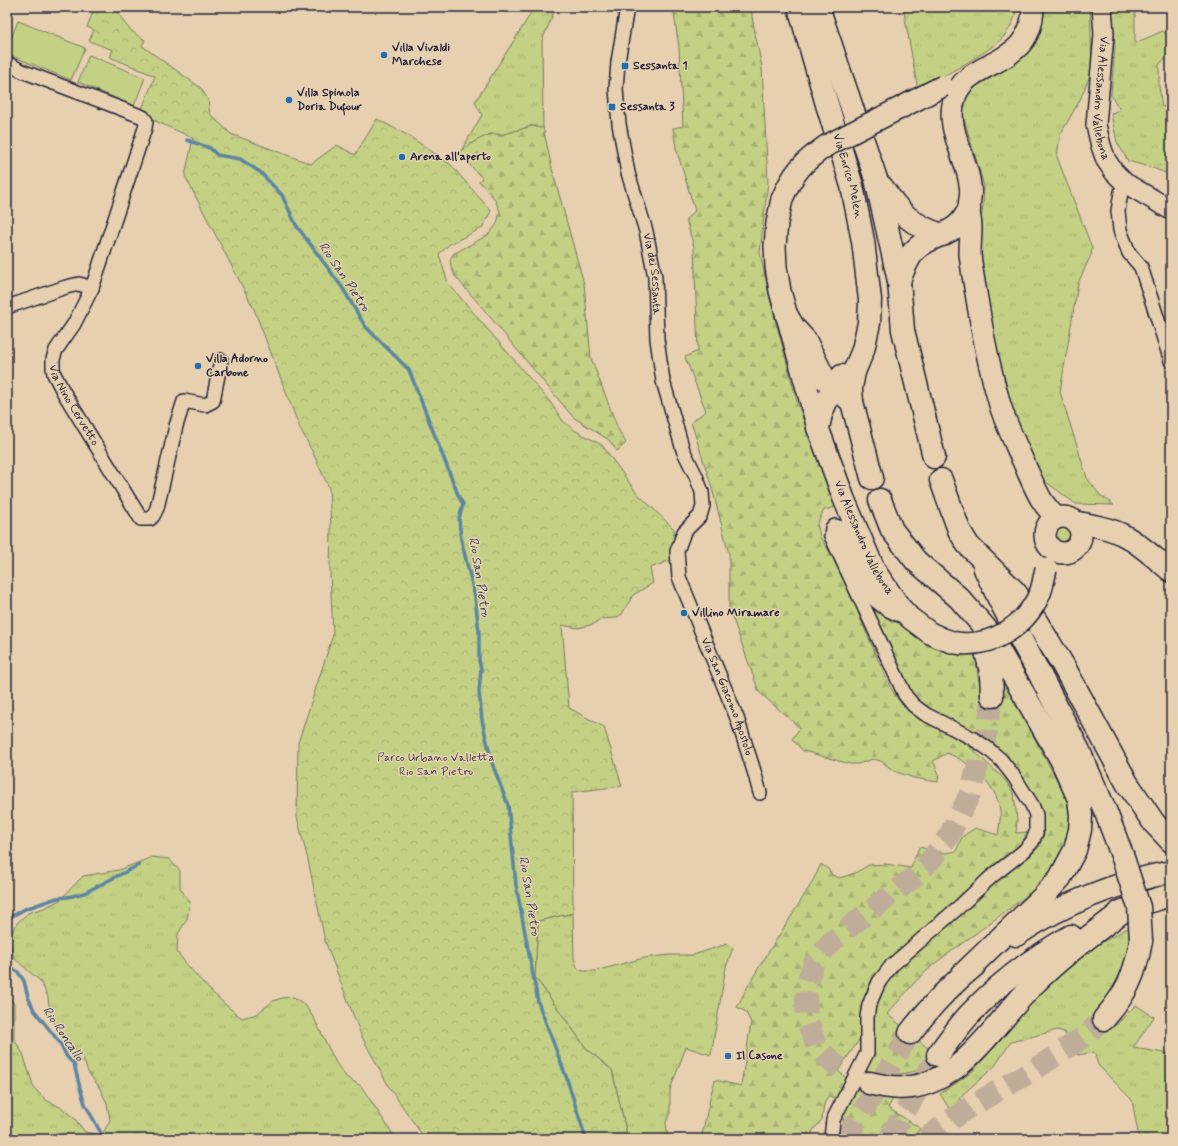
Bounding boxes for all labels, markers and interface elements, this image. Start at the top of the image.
street label: Via Alessandro Vallebona [1088,36,1113,162]
place label: Villa Vivaldi Marchese [392,40,450,70]
marker: Villa Vivaldi Marchese [379,50,389,60]
place label: Sessanta 1 [633,58,688,74]
marker: Sessanta 1 [620,61,630,71]
place label: Villa Spinola Doria Dufour [297,85,362,116]
marker: Villa Spinola Doria Dufour [284,95,294,105]
place label: Sessanta 3 [620,99,675,115]
marker: Sessanta 3 [607,102,617,112]
street label: Via Enrico Melen [828,132,866,221]
place label: Arena all'aperto [410,149,491,165]
marker: Arena all'aperto [397,152,407,162]
street label: Via dei Sessanta [639,232,664,316]
water label: Rio San Pietro [314,239,374,316]
place label: Villa Adorno Carbone [206,351,268,381]
marker: Villa Adorno Carbone [193,361,203,371]
street label: Via Nino Cervetto [45,364,103,449]
street label: Via Alessandro Vallebona [830,478,897,598]
water label: Rio San Pietro [464,536,494,619]
place label: Villino Miramare [692,605,780,621]
marker: Villino Miramare [679,608,689,618]
street label: Via San Giacomo Apostolo [697,635,757,758]
park label: Parco Urbano Valletta Rio San Pietro [377,750,495,780]
water label: Rio San Pietro [514,855,544,938]
water label: Rio Roncallo [38,1003,88,1065]
place label: Il Casone [736,1048,783,1064]
marker: Il Casone [723,1051,733,1061]

